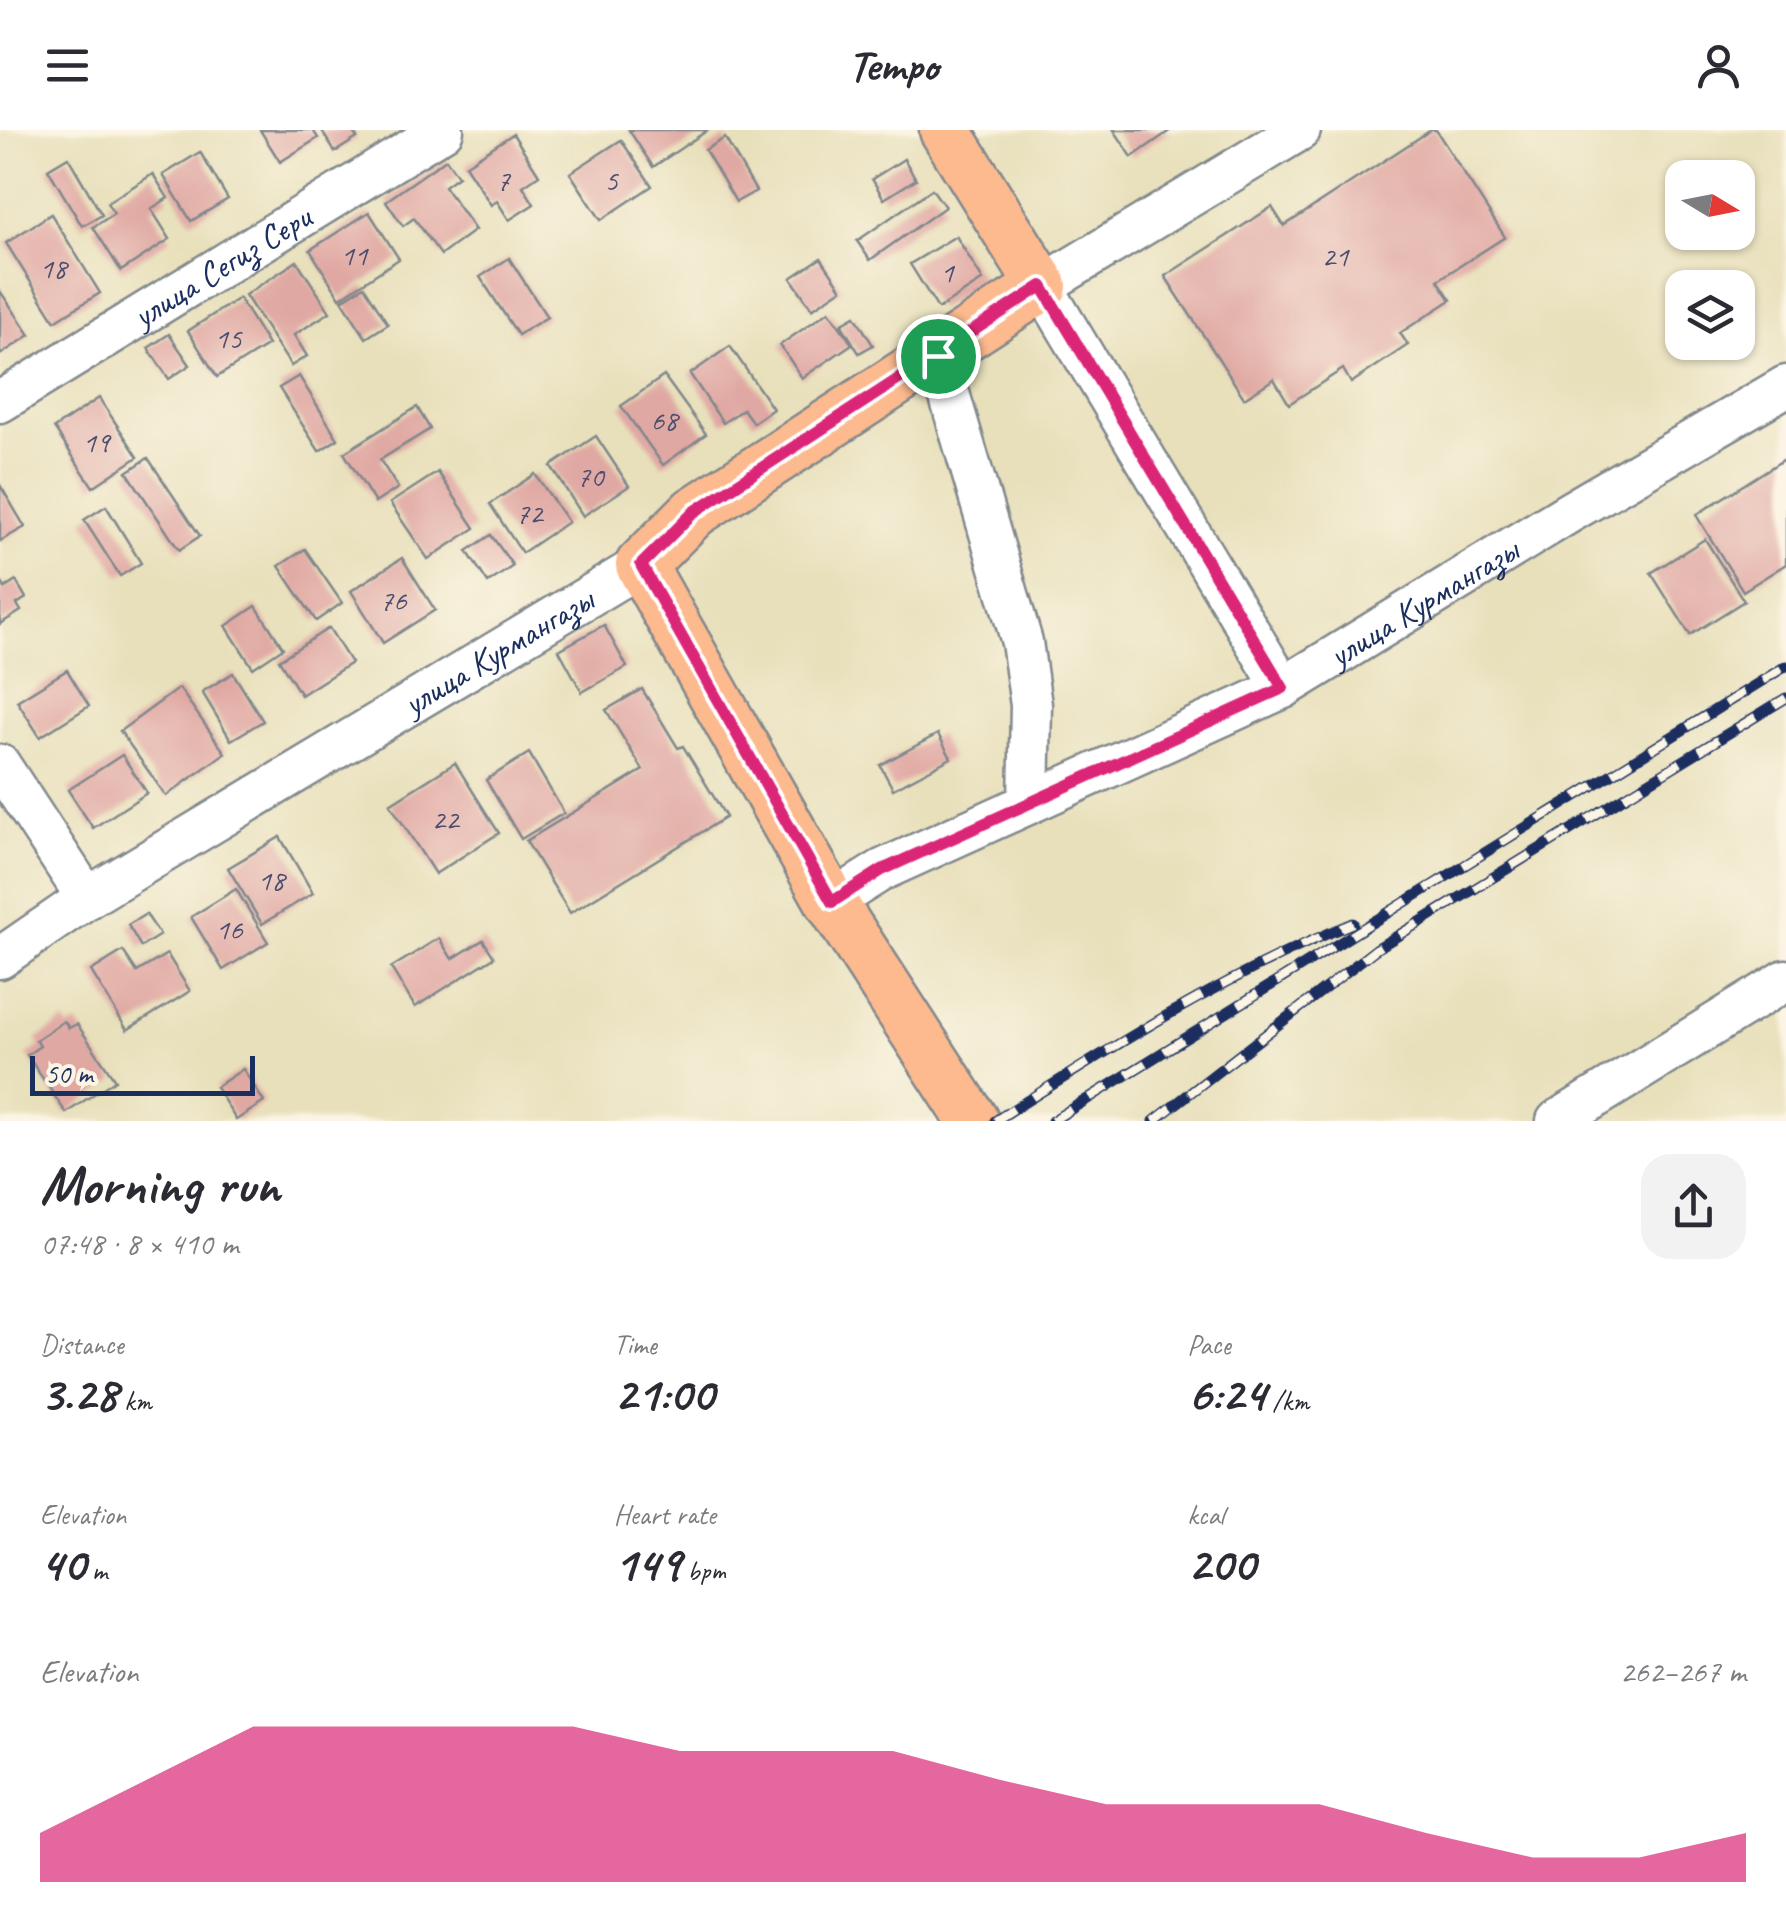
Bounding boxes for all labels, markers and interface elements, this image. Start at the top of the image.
text: Tempo [848,37,938,94]
icon: menu [40,38,95,93]
icon: person [1691,38,1746,93]
north arrow [1665,160,1755,250]
map controls [1665,160,1755,360]
house number: 7 [496,161,511,199]
house number: 5 [604,161,619,199]
street label: улица Сегиз Сери [123,193,321,339]
house number: 11 [341,236,369,274]
house number: 21 [1322,237,1350,275]
house number: 18 [40,249,69,287]
house number: 1 [940,253,955,291]
button: layers [1665,270,1755,360]
pin [896,314,981,399]
house number: 15 [215,319,243,357]
icon: arrive [911,329,966,384]
house number: 68 [651,401,680,439]
house number: 19 [83,423,112,461]
house number: 70 [577,457,606,495]
house number: 72 [516,494,545,532]
street label: улица Курмангазы [1319,526,1529,679]
street label: улица Курмангазы [393,576,604,727]
house number: 76 [380,581,408,619]
house number: 22 [432,800,461,838]
house number: 18 [258,861,287,899]
house number: 16 [216,910,244,948]
scale bar [30,1051,255,1096]
text: 50 m [45,1056,93,1091]
text: Morning run [40,1150,280,1220]
button: share [1641,1154,1746,1259]
text: 07:48 · 8 × 410 m [40,1223,238,1264]
text: Distance [40,1327,124,1362]
text: Time [614,1327,657,1362]
text: Pace [1187,1327,1230,1362]
text: 3.28 [40,1362,117,1425]
text: 21:00 [614,1362,714,1425]
text: 6:24 [1187,1362,1266,1425]
text: km [117,1383,152,1418]
text: /km [1266,1383,1309,1418]
text: Elevation [40,1497,126,1532]
text: Heart rate [614,1497,716,1532]
text: kcal [1187,1497,1224,1532]
text: 40 [40,1532,85,1595]
text: 149 [614,1532,681,1595]
text: 200 [1187,1532,1255,1595]
text: m [85,1553,107,1588]
text: bpm [681,1553,726,1588]
text: Elevation [40,1651,138,1692]
text: 262–267 m [1620,1651,1746,1692]

